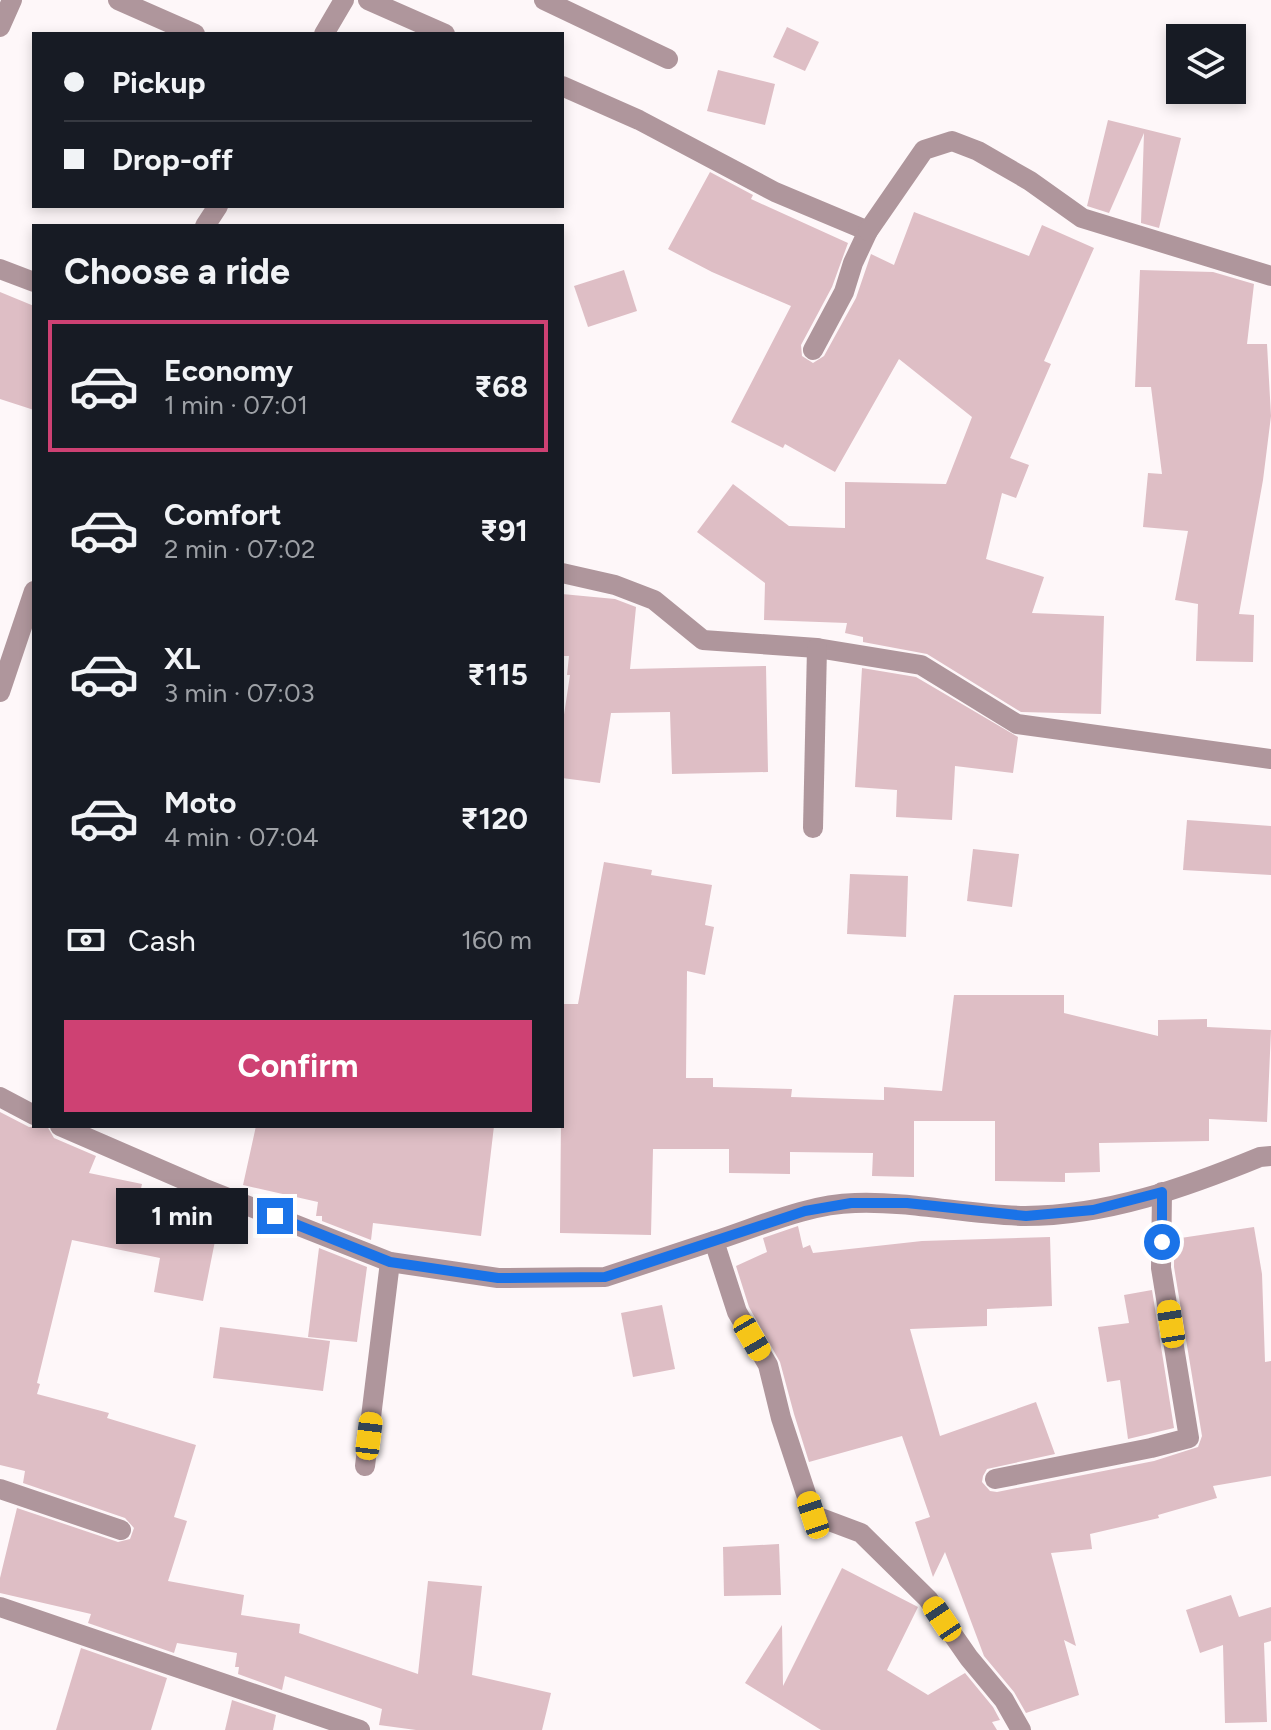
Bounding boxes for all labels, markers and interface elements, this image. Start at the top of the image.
map controls [1166,24,1246,104]
button: layers [1166,24,1246,104]
text: Pickup [112,64,206,101]
text: Drop-off [112,141,233,178]
text: Choose a ride [64,250,290,293]
icon: car [68,350,140,422]
text: Economy [164,352,293,389]
text: ₹68 [474,368,528,405]
text: 1 min · 07:01 [164,389,308,421]
icon: car [68,494,140,566]
text: Comfort [164,496,282,533]
text: ₹91 [480,512,528,549]
text: 2 min · 07:02 [164,533,315,565]
icon: car [68,638,140,710]
text: XL [164,640,200,677]
text: ₹115 [467,656,528,693]
text: 3 min · 07:03 [164,677,315,709]
icon: car [68,782,140,854]
text: Moto [164,784,236,821]
text: ₹120 [461,800,528,837]
text: 4 min · 07:04 [164,821,319,853]
icon: cash [64,918,108,962]
text: Cash [128,922,196,959]
text: 160 m [461,924,532,956]
button: Confirm [64,1020,532,1112]
callout: 1 min [115,1188,247,1244]
route end [257,1198,293,1234]
text: 1 min [151,1200,213,1232]
route start [1144,1224,1180,1260]
car [1155,1298,1187,1350]
car [730,1311,774,1365]
car [354,1411,384,1461]
car [794,1488,832,1542]
car [919,1592,965,1646]

